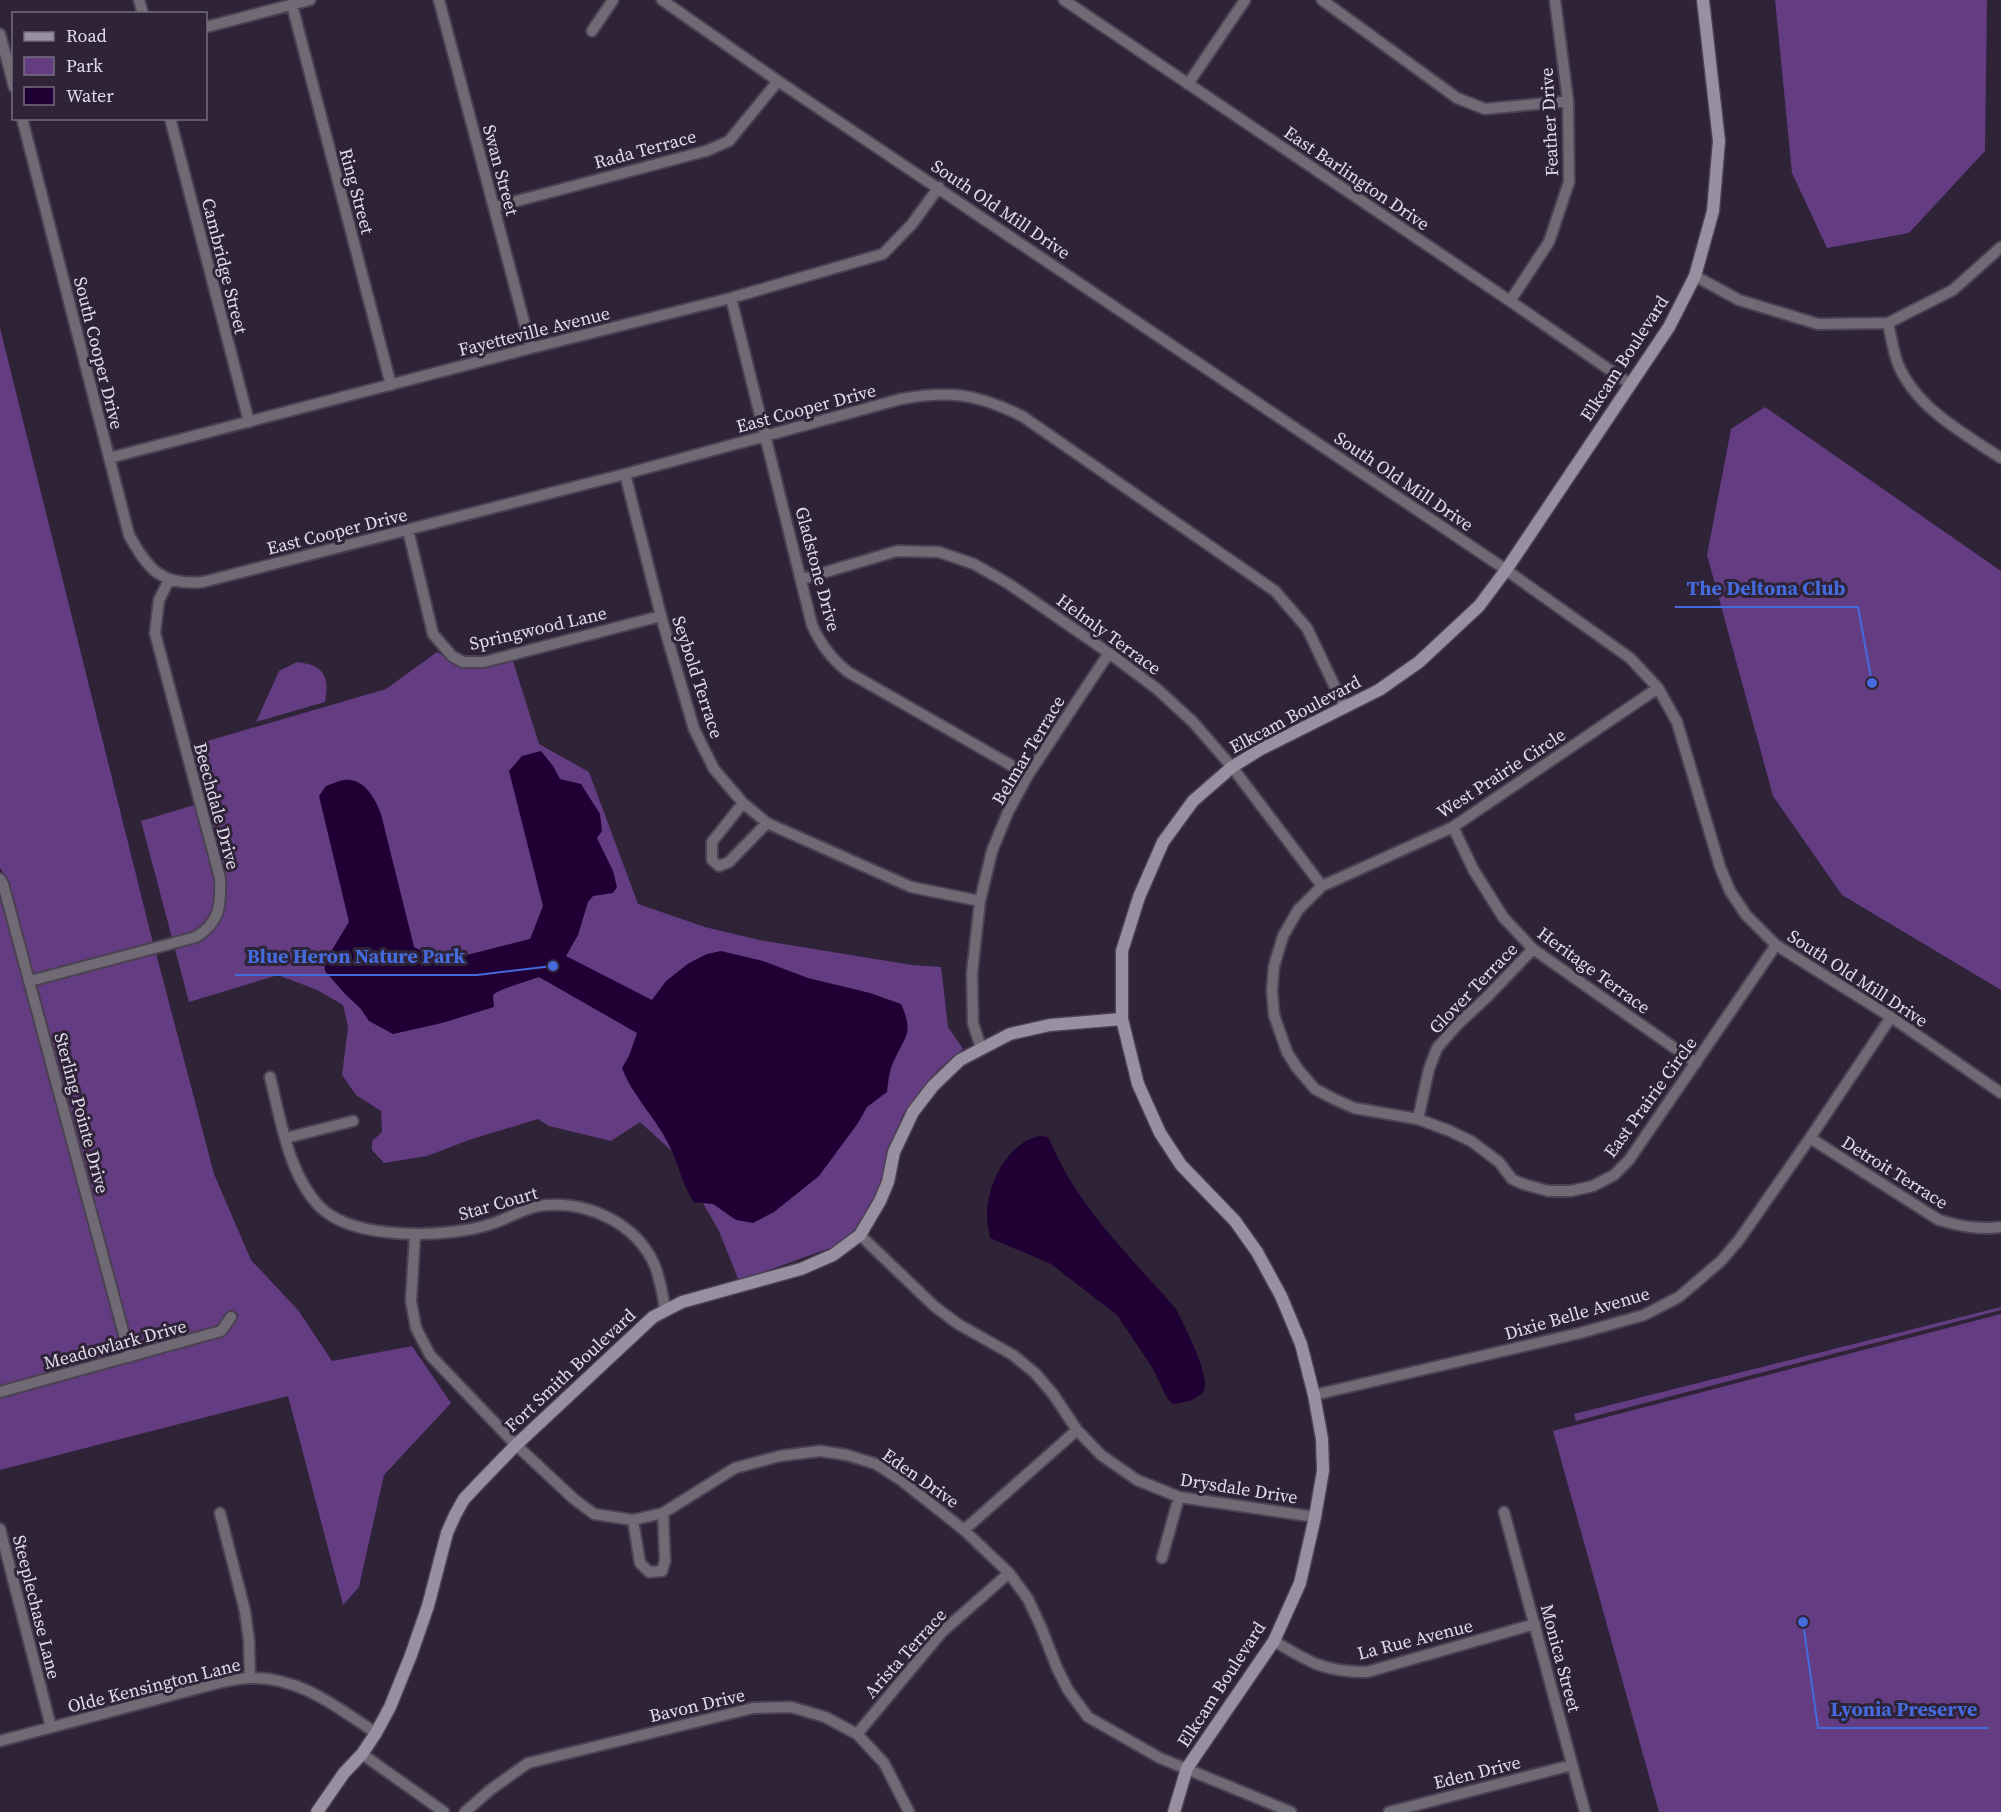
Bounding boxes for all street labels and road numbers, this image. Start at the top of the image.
street label: Feather Drive [1534,67,1564,177]
street label: East Barlington Drive [1279,120,1435,236]
street label: Swan Street [477,122,525,218]
street label: Rada Terrace [591,123,699,175]
street label: Ring Street [334,145,381,237]
street label: South Old Mill Drive [927,153,1075,265]
street label: Cambridge Street [196,195,254,337]
street label: South Cooper Drive [68,274,130,432]
street label: Elkcam Boulevard [1574,290,1674,426]
street label: Fayetteville Avenue [456,300,612,362]
street label: East Cooper Drive [733,377,879,439]
street label: South Old Mill Drive [1330,425,1478,537]
street label: East Cooper Drive [264,501,410,561]
street label: Gladstone Drive [789,504,847,634]
street label: Helmly Terrace [1052,588,1166,680]
street label: Springwood Lane [467,600,609,656]
street label: Seybold Terrace [666,613,730,741]
street label: Elkcam Boulevard [1225,669,1365,759]
street label: Belmar Terrace [986,691,1070,809]
street label: West Prairie Circle [1432,722,1570,824]
street label: Beechdale Drive [188,740,246,872]
street label: Heritage Terrace [1532,921,1656,1019]
street label: South Old Mill Drive [1783,923,1933,1033]
street label: Glover Terrace [1423,937,1523,1039]
street label: Sterling Pointe Drive [48,1030,116,1196]
street label: East Prairie Circle [1598,1031,1702,1163]
street label: Detroit Terrace [1837,1129,1953,1215]
street label: Star Court [456,1180,541,1226]
street label: Dixie Belle Avenue [1502,1280,1652,1346]
street label: Fort Smith Boulevard [499,1303,641,1437]
street label: Meadowlark Drive [41,1313,189,1375]
street label: Eden Drive [877,1442,965,1514]
street label: Drysdale Drive [1178,1466,1300,1510]
street label: Steeplechase Lane [7,1532,67,1682]
street label: Monica Street [1535,1601,1587,1715]
street label: Arista Terrace [858,1603,952,1703]
street label: La Rue Avenue [1355,1613,1475,1665]
street label: Elkcam Boulevard [1171,1616,1271,1752]
street label: Olde Kensington Lane [65,1651,243,1719]
street label: Bavon Drive [647,1682,747,1728]
street label: Eden Drive [1431,1749,1523,1795]

